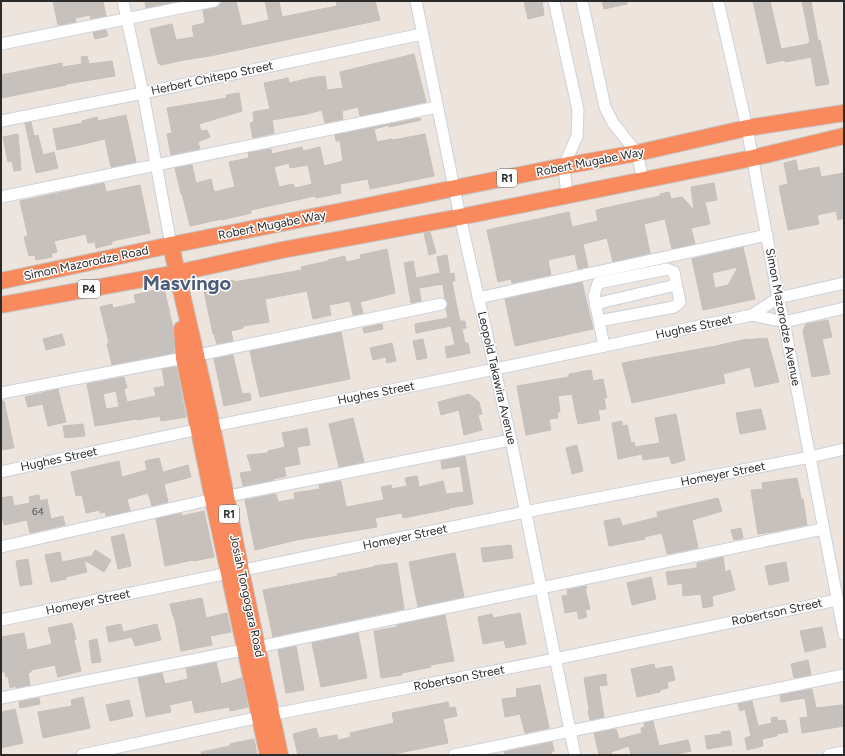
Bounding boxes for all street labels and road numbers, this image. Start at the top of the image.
street label: Herbert Chitepo Street [150,58,275,98]
street label: Robert Mugabe Way [535,145,646,179]
road number: R1 [497,169,517,187]
street label: Robert Mugabe Way [217,208,328,242]
street label: Simon Mazorodze Road [22,243,150,283]
street label: Simon Mazorodze Avenue [763,247,803,388]
road number: P4 [78,280,100,298]
street label: Leopold Takawira Avenue [475,310,519,446]
street label: Hughes Street [654,312,734,342]
street label: Hughes Street [336,379,416,407]
street label: Hughes Street [19,444,99,474]
street label: Homeyer Street [679,459,767,489]
road number: R1 [219,505,239,523]
street label: Homeyer Street [362,521,449,553]
street label: Josiah Tongogara Road [227,534,267,658]
street label: Homeyer Street [45,586,132,618]
street label: Robertson Street [730,595,824,628]
street label: Robertson Street [412,662,506,694]

